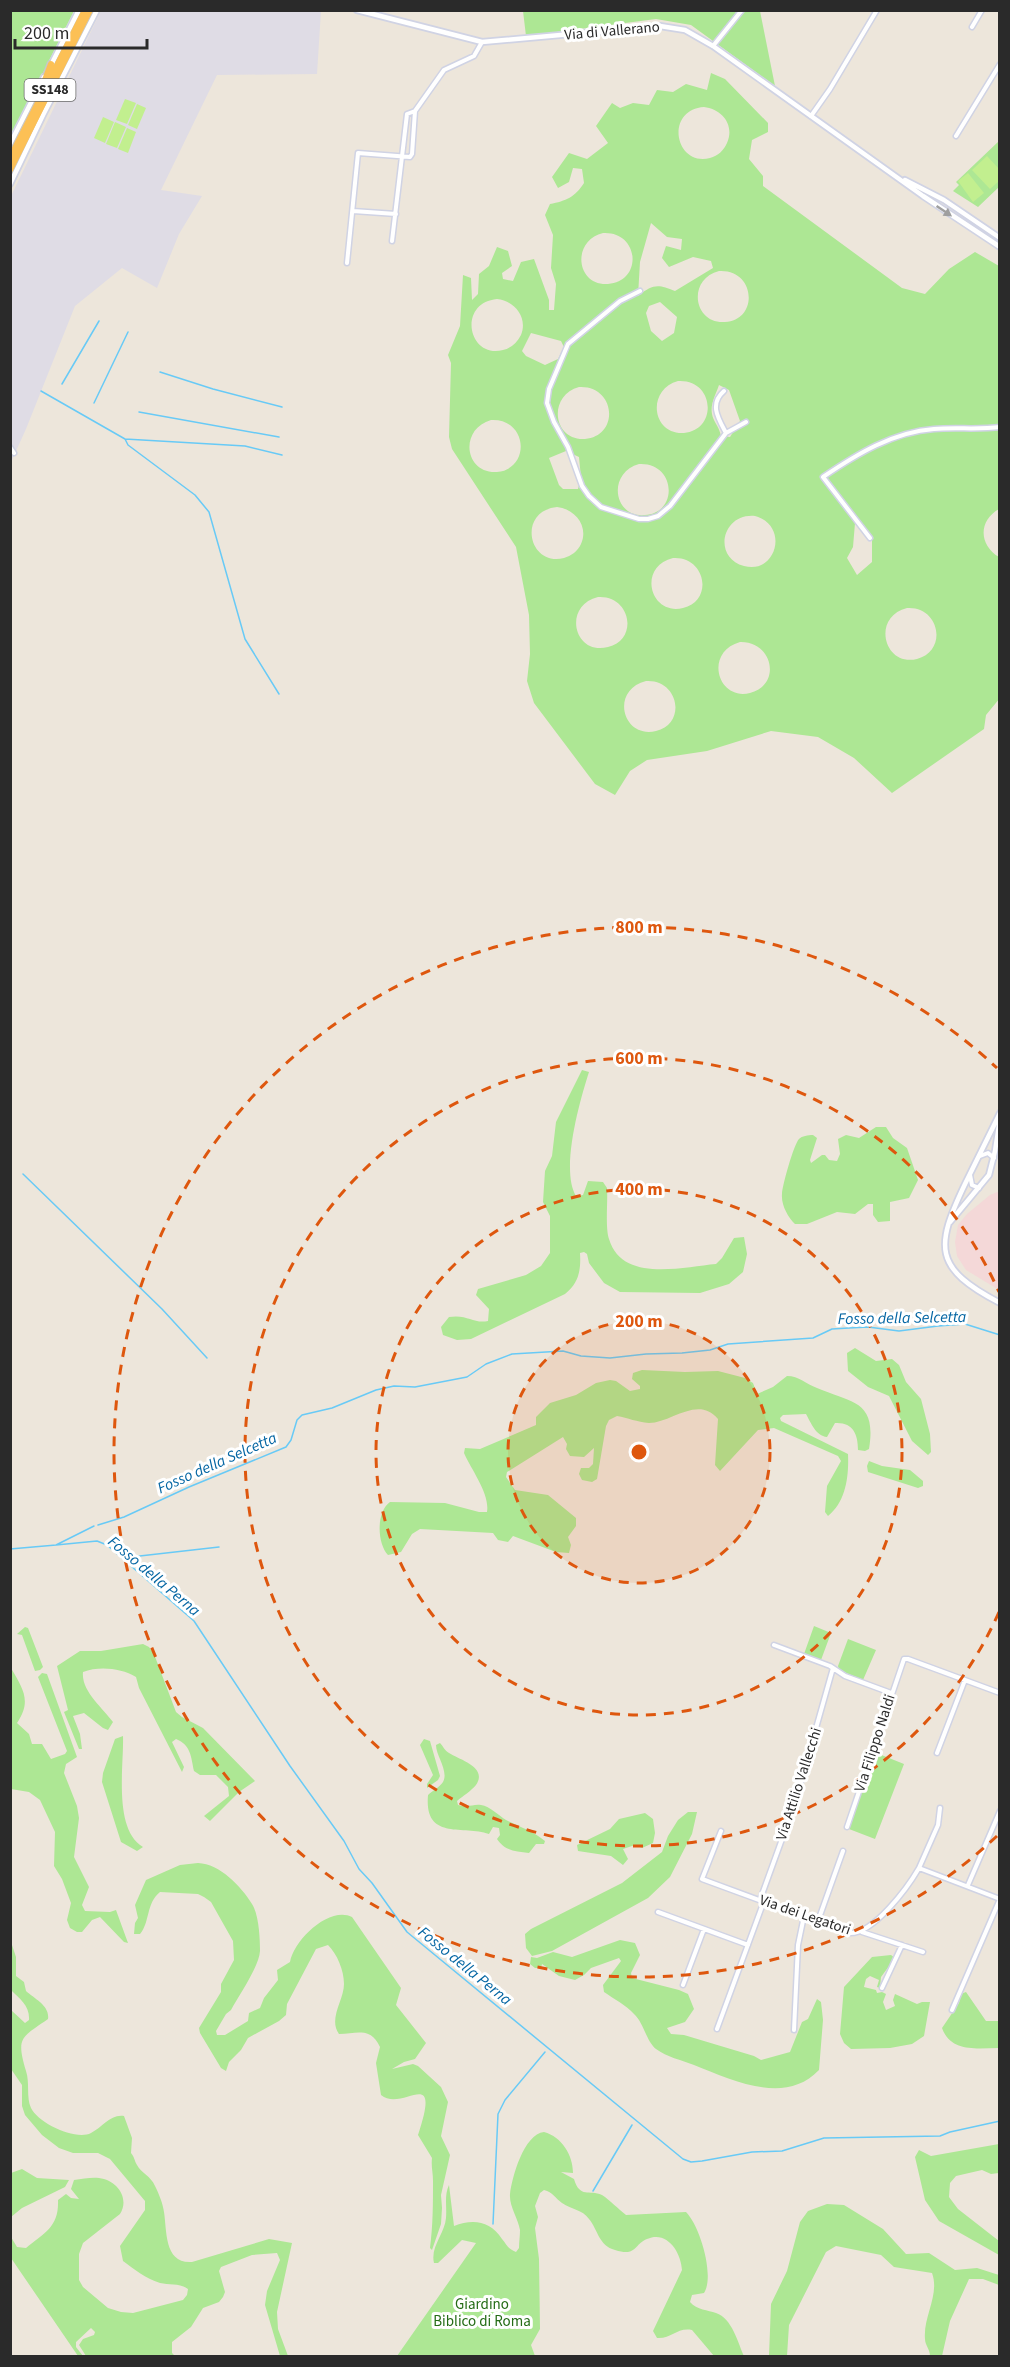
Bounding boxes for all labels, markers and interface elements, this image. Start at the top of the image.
scale bar [15,12,147,50]
street label: Via di Vallerano [563,16,661,46]
text: 200 m [24,21,69,46]
road number: SS148 [25,79,76,101]
one-way arrow [936,205,952,216]
text: 800 m [615,915,663,940]
text: 600 m [615,1046,663,1071]
text: 400 m [615,1177,663,1202]
water label: Fosso della Selcetta [838,1306,967,1330]
text: 200 m [615,1309,663,1334]
water label: Fosso della Selcetta [154,1427,281,1499]
centre of rings [629,1442,649,1462]
water label: Fosso della Perna [103,1531,205,1622]
street label: Via Filippo Naldi [849,1691,901,1795]
street label: Via Attilio Vallecchi [771,1725,827,1843]
street label: Via dei Legatori [756,1890,854,1940]
water label: Fosso della Perna [414,1921,517,2011]
park label: Giardino Biblico di Roma [433,2294,531,2332]

